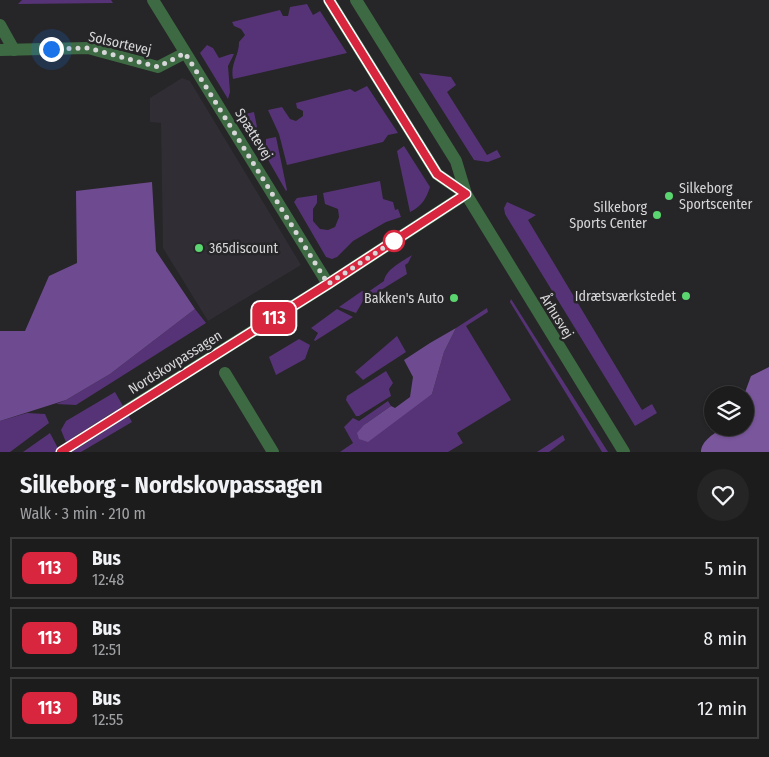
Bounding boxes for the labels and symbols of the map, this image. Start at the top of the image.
street label: Solsortevej [87,28,153,59]
your location [39,37,64,62]
street label: Spættevej [231,105,276,163]
place label: Silkeborg Sportscenter [679,180,753,213]
marker: Silkeborg Sportscenter [663,190,675,202]
place label: Silkeborg Sports Center [569,199,647,232]
marker: Silkeborg Sports Center [651,209,663,221]
unlabelled marker [383,230,405,252]
place label: 365discount [209,240,278,257]
marker: 365discount [193,242,205,254]
place label: Idrætsværkstedet [575,288,676,305]
place label: Bakken's Auto [364,290,444,307]
street label: Århusvej [536,290,578,342]
marker: Idrætsværkstedet [680,290,692,302]
marker: Bakken's Auto [448,292,460,304]
line badge: 113 [245,302,303,334]
street label: Nordskovpassagen [125,327,225,398]

